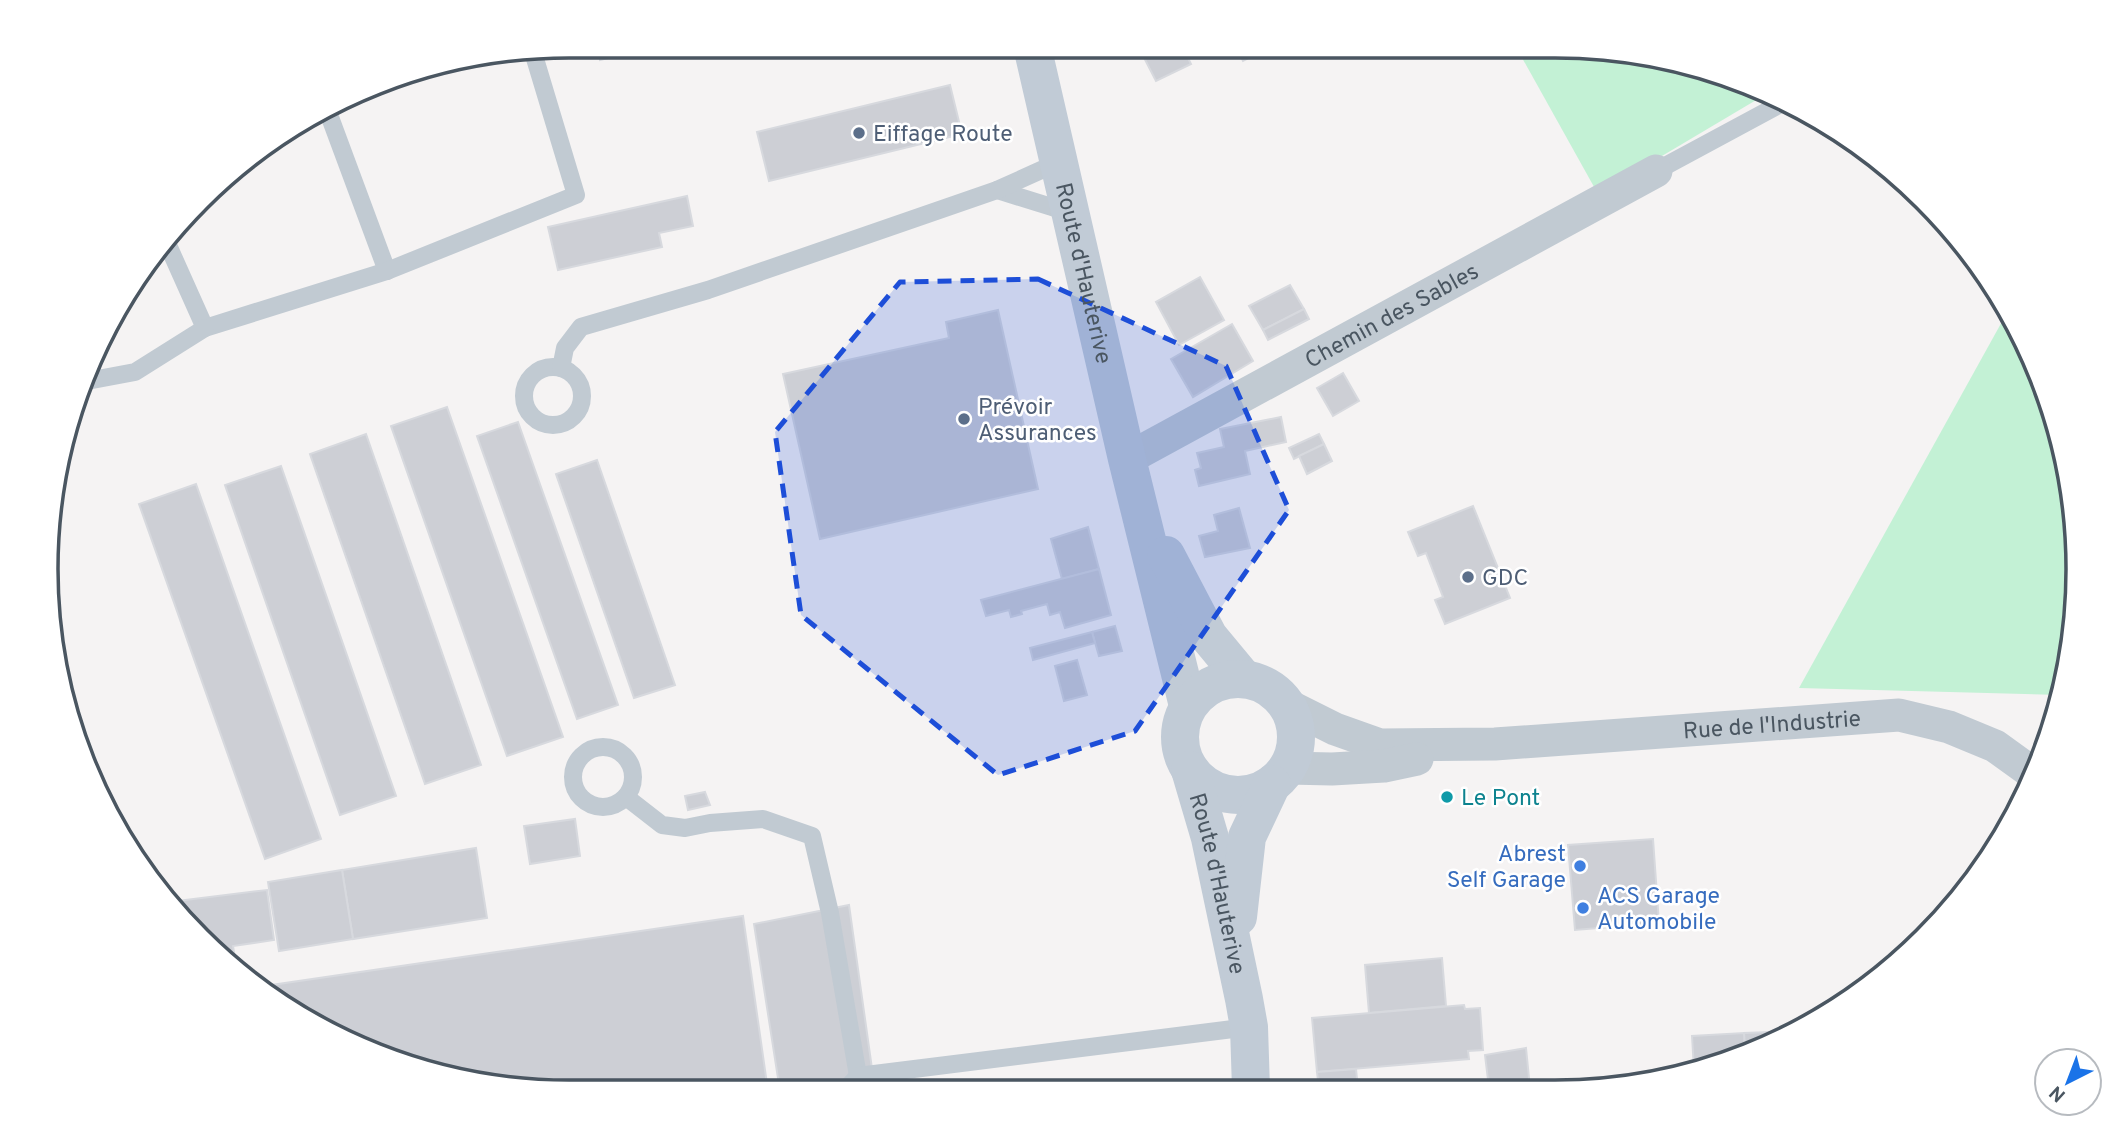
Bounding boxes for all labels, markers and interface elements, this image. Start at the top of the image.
place label: Eiffage Route [873,121,1013,150]
marker: Eiffage Route [851,125,867,141]
street label: Route d'Hauterive [1047,180,1117,367]
street label: Chemin des Sables [1301,258,1485,376]
place label: Prévoir Assurances [978,394,1097,449]
marker: Prévoir Assurances [956,411,972,427]
place label: GDC [1482,565,1528,594]
marker: GDC [1460,569,1476,585]
street label: Rue de l'Industrie [1682,706,1862,747]
place label: Le Pont [1461,785,1540,814]
marker: Le Pont [1439,789,1455,805]
street label: Route d'Hauterive [1181,790,1250,977]
place label: Abrest Self Garage [1447,841,1566,896]
marker: Abrest Self Garage [1572,858,1588,874]
place label: ACS Garage Automobile [1597,883,1720,938]
marker: ACS Garage Automobile [1575,900,1591,916]
north arrow [2033,1047,2103,1117]
text: N [2045,1080,2071,1107]

